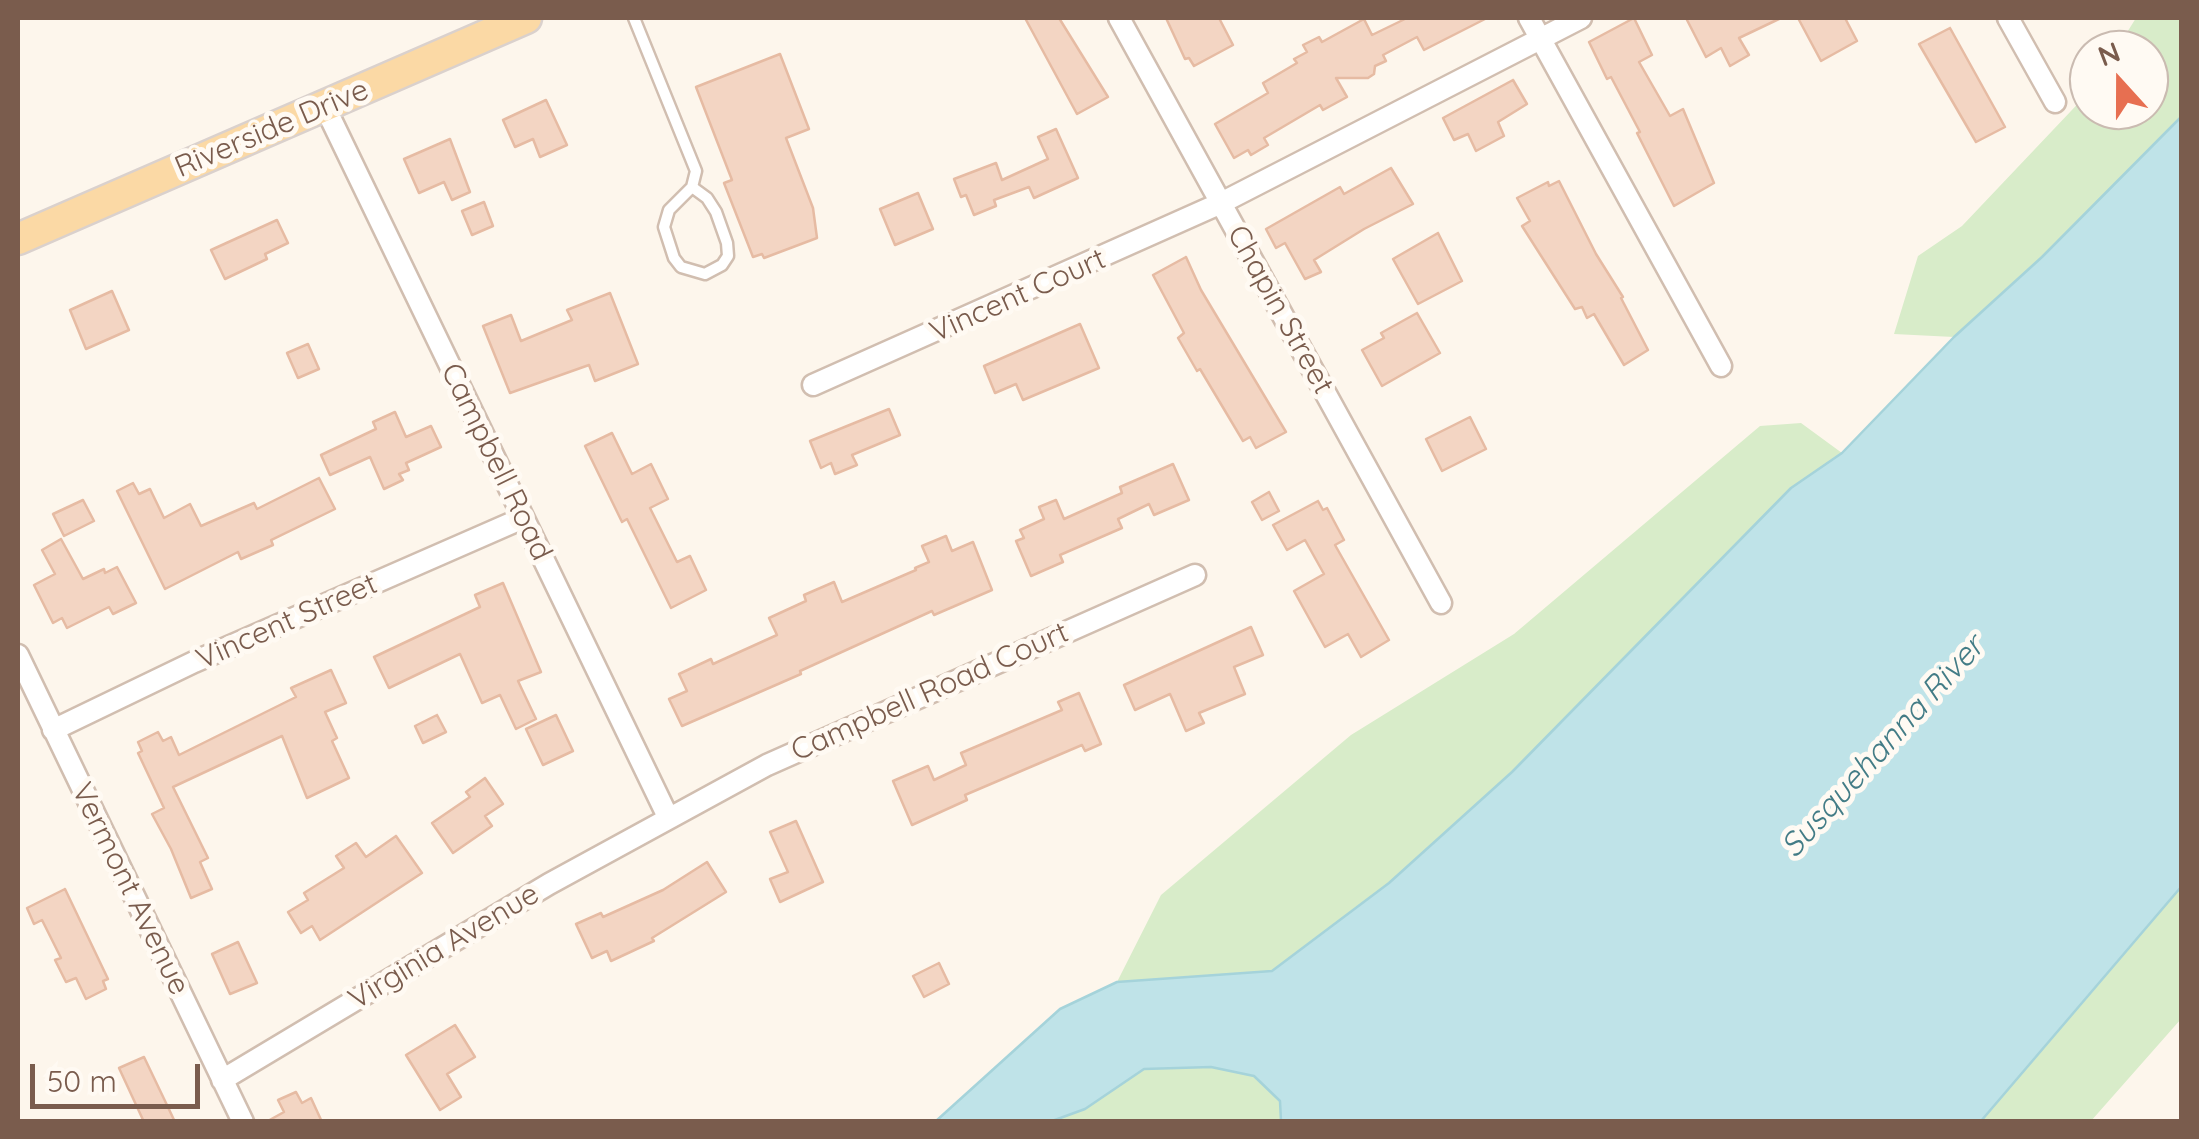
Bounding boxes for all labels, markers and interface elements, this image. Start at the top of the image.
north arrow [2069,30,2169,130]
text: N [2093,33,2125,73]
street label: Riverside Drive [170,72,374,186]
street label: Chapin Street [1219,220,1341,400]
street label: Vincent Court [925,241,1111,351]
street label: Campbell Road [433,358,559,566]
street label: Vincent Street [191,566,383,678]
street label: Campbell Road Court [786,615,1074,769]
water label: Susquehanna River [1773,628,1993,866]
street label: Vermont Avenue [63,777,197,1001]
street label: Virginia Avenue [342,876,546,1018]
scale bar [35,1044,205,1106]
text: 50 m [47,1062,117,1100]

